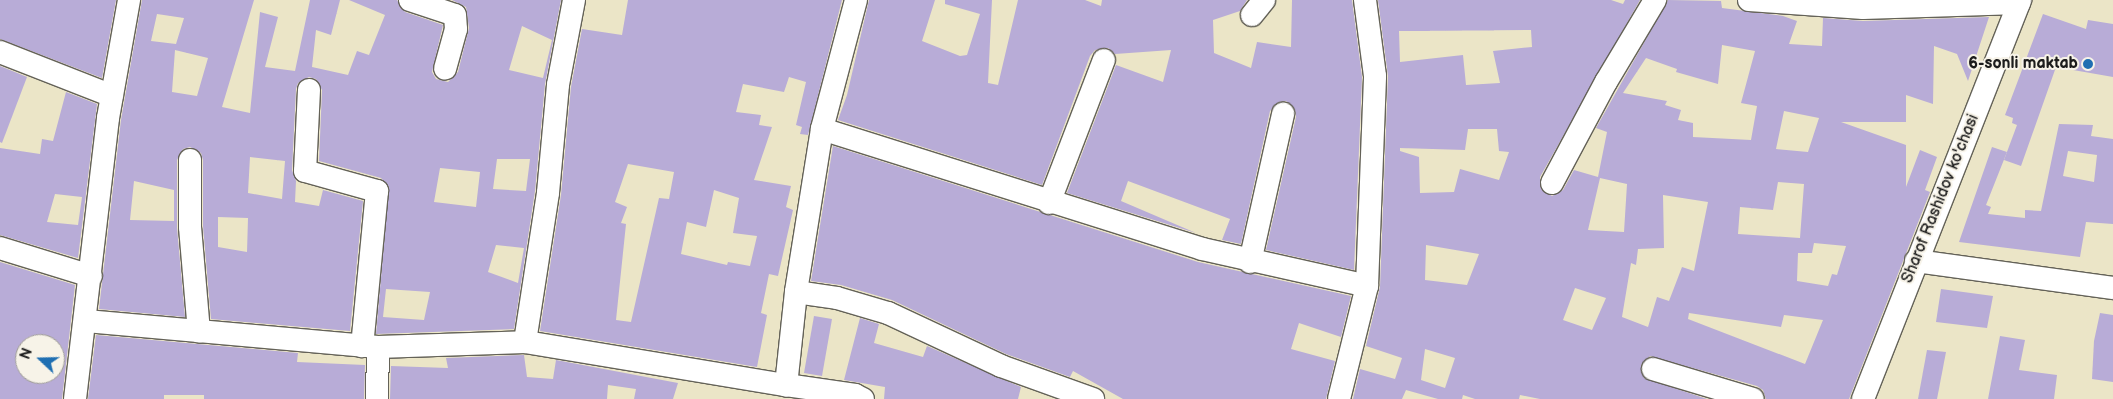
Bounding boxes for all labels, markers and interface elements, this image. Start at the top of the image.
place label: 6-sonli maktab [1968,54,2078,74]
marker: 6-sonli maktab [2082,58,2094,70]
street label: Sharof Rashidov ko'chasi [1898,112,1984,286]
north arrow [15,334,65,384]
text: N [17,346,36,362]

